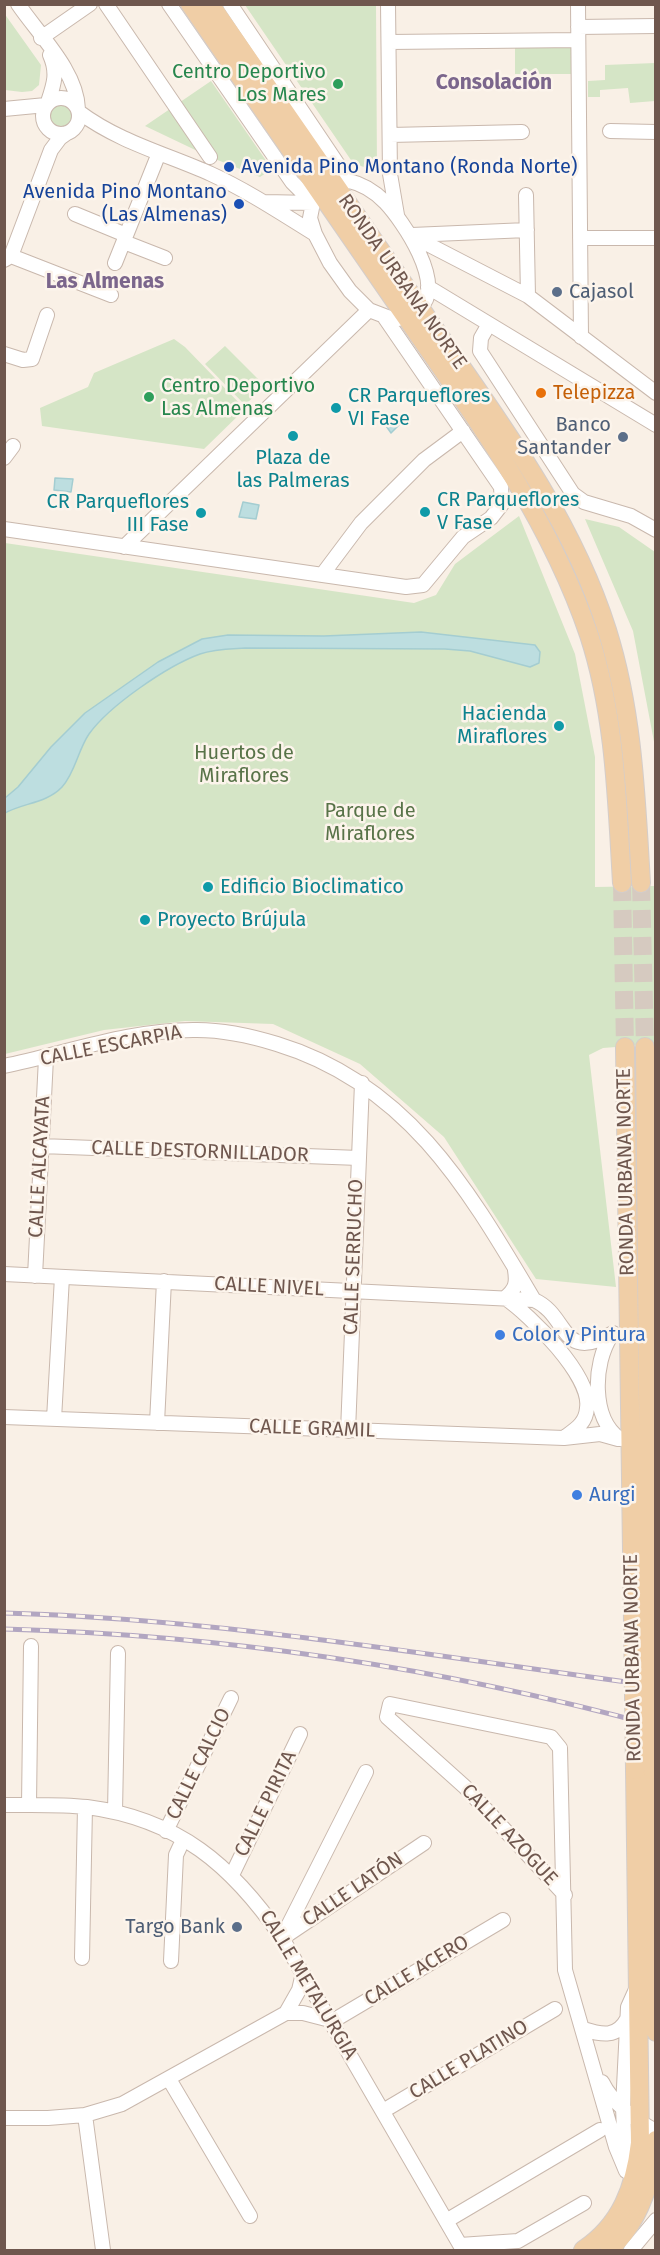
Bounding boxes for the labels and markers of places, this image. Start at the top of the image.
place label: Centro Deportivo Los Mares [172,60,326,107]
marker: Centro Deportivo Los Mares [331,77,345,91]
place label: Avenida Pino Montano (Ronda Norte) [241,155,577,179]
marker: Avenida Pino Montano (Ronda Norte) [222,160,236,174]
place label: Avenida Pino Montano (Las Almenas) [23,180,227,227]
marker: Avenida Pino Montano (Las Almenas) [232,197,246,211]
place label: Cajasol [569,280,634,304]
marker: Cajasol [550,285,564,299]
place label: Centro Deportivo Las Almenas [161,374,315,421]
place label: Telepizza [553,381,635,405]
place label: CR Parqueflores VI Fase [348,384,490,431]
marker: Telepizza [534,386,548,400]
marker: Centro Deportivo Las Almenas [142,390,156,404]
marker: CR Parqueflores VI Fase [329,401,343,415]
place label: Banco Santander [517,413,611,460]
marker: Plaza de las Palmeras [286,429,300,443]
marker: Banco Santander [616,430,630,444]
place label: Plaza de las Palmeras [236,446,350,493]
place label: CR Parqueflores V Fase [437,488,579,535]
place label: CR Parqueflores III Fase [47,490,189,537]
marker: CR Parqueflores V Fase [418,505,432,519]
marker: CR Parqueflores III Fase [194,506,208,520]
place label: Hacienda Miraflores [457,702,547,749]
marker: Hacienda Miraflores [552,719,566,733]
place label: Edificio Bioclimatico [220,875,404,899]
marker: Edificio Bioclimatico [201,880,215,894]
place label: Proyecto Brújula [157,908,306,932]
marker: Proyecto Brújula [138,913,152,927]
place label: Color y Pintura [512,1323,646,1347]
marker: Color y Pintura [493,1328,507,1342]
place label: Aurgi [589,1483,636,1507]
marker: Aurgi [570,1488,584,1502]
place label: Targo Bank [125,1915,225,1939]
marker: Targo Bank [230,1920,244,1934]

